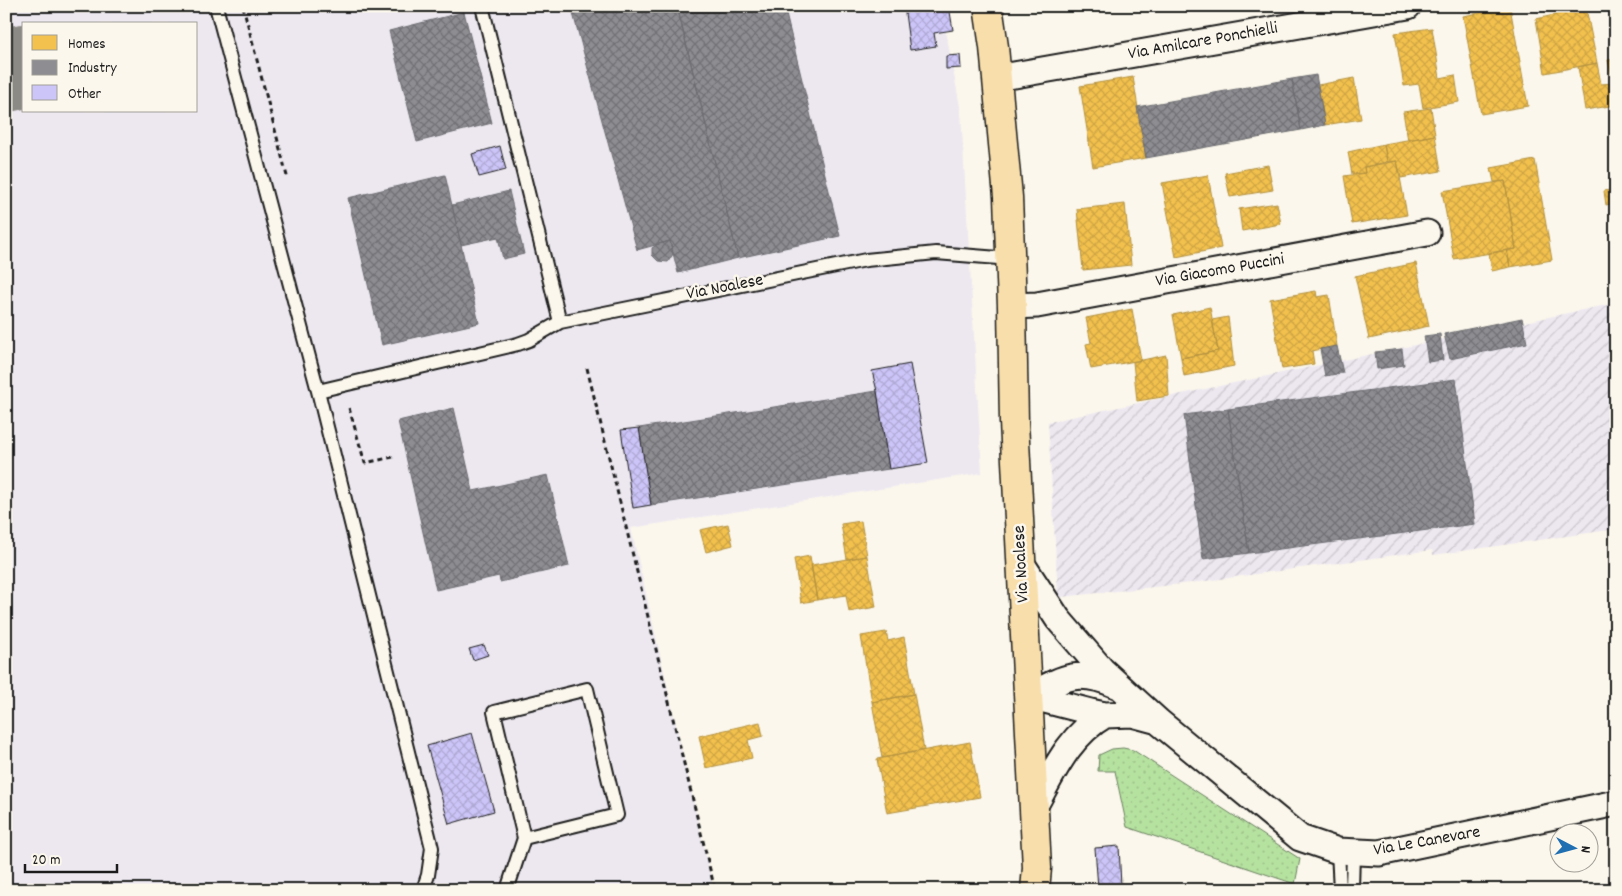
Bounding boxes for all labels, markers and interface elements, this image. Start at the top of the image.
street label: Via Amilcare Ponchielli [1126,17,1280,67]
legend [22,22,198,112]
text: Homes [68,34,106,56]
text: Industry [68,58,117,80]
text: Other [68,84,102,106]
street label: Via Giacomo Puccini [1154,247,1286,295]
street label: Via Noalese [685,268,766,308]
street label: Via Noalese [1007,525,1037,603]
street label: Via Le Canevare [1372,820,1482,864]
north arrow [1550,824,1600,874]
scale bar [25,841,118,873]
text: N [1575,845,1595,854]
text: 20 m [32,850,60,872]

